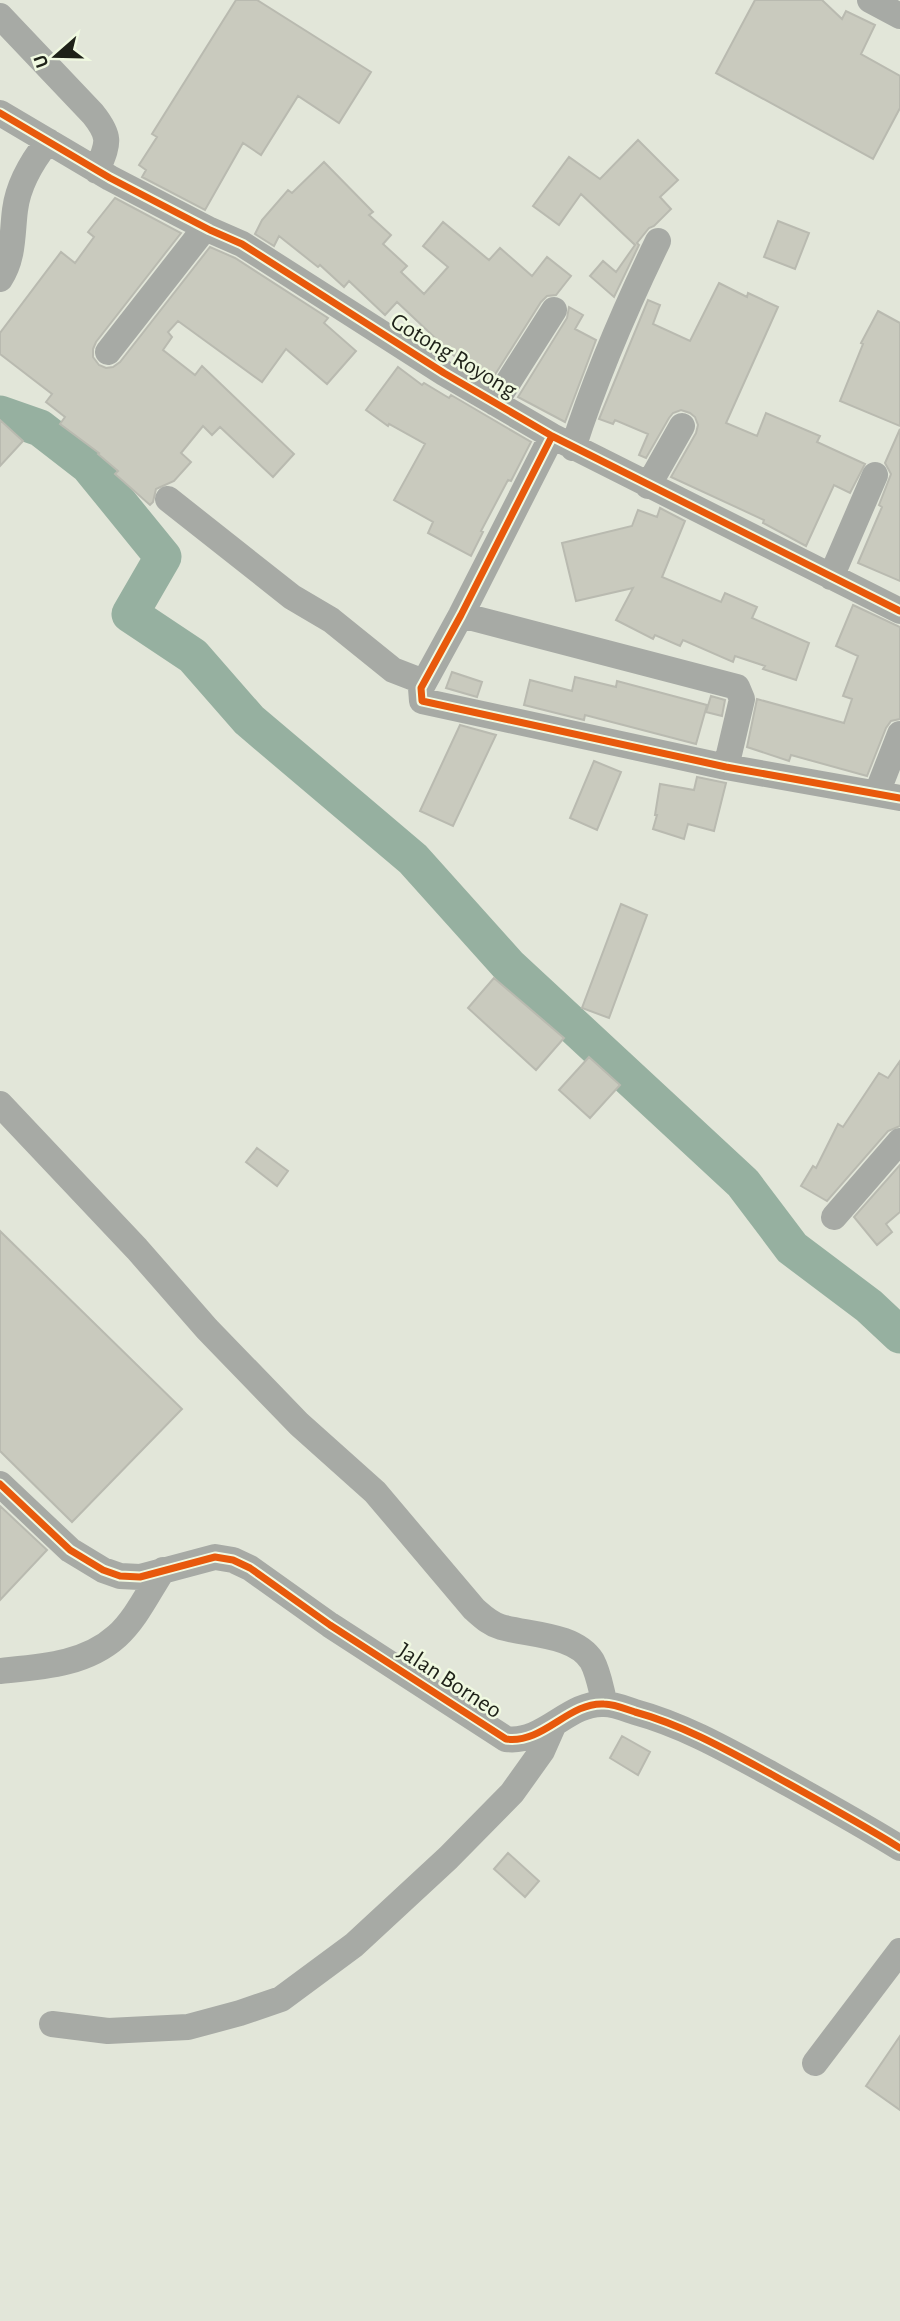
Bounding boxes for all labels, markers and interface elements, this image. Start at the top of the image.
north arrow [21,21,91,91]
text: U [30,52,52,70]
street label: Gotong Royong [386,309,521,403]
street label: Jalan Borneo [393,1639,506,1723]

